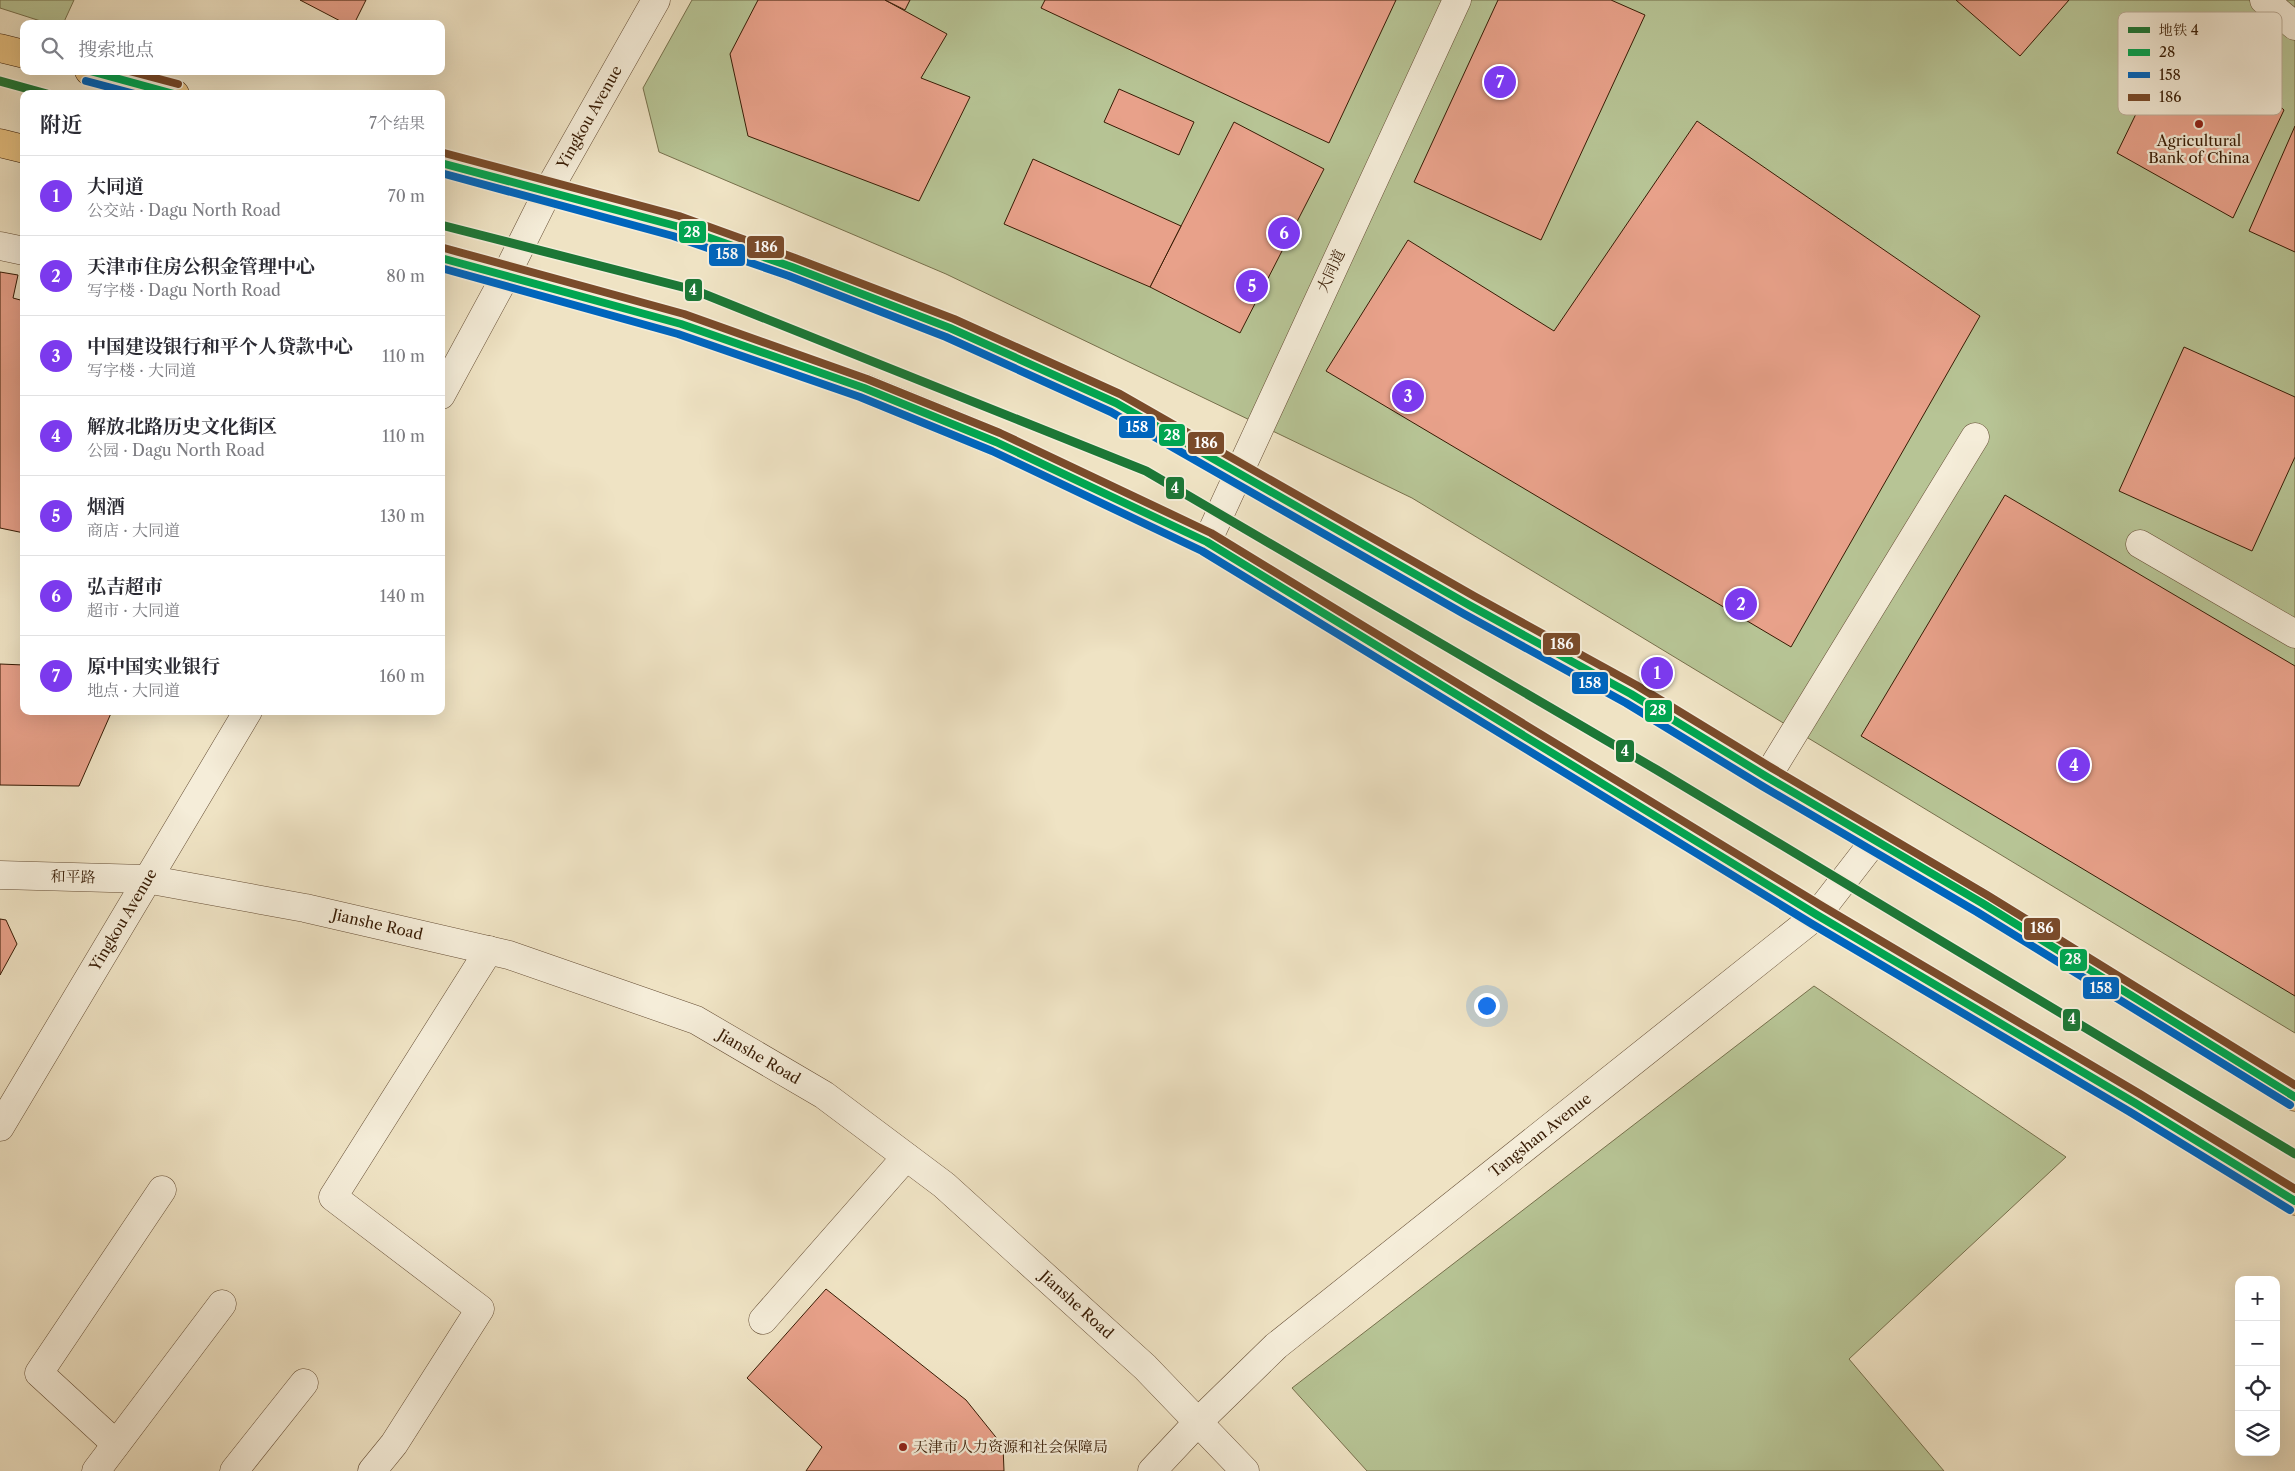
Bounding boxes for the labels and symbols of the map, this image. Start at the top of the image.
legend [2118,12,2282,115]
text: 地铁 4 [2159,21,2199,39]
text: 28 [2159,43,2175,61]
street label: Yingkou Avenue [552,62,626,173]
pin: 7 [1484,63,1516,101]
text: 158 [2159,66,2181,84]
text: 186 [2159,88,2181,106]
marker: Agricultural Bank of China [2193,118,2205,130]
place label: Agricultural Bank of China [2148,131,2250,167]
pin: 6 [1268,214,1300,252]
line badge: 28 [678,220,707,244]
text: 28 [684,223,700,241]
line badge: 186 [746,235,785,259]
text: 186 [754,238,778,256]
line badge: 158 [708,243,746,267]
text: 158 [716,245,738,263]
street label: 大同道 [1312,246,1349,295]
pin: 5 [1236,267,1268,305]
line badge: 4 [684,278,703,302]
text: 4 [689,281,697,299]
pin: 3 [1392,377,1424,415]
line badge: 158 [1118,415,1156,439]
text: 158 [1126,418,1148,436]
line badge: 28 [1158,423,1186,447]
text: 28 [1164,426,1180,444]
line badge: 186 [1187,431,1225,455]
text: 186 [1194,434,1218,452]
line badge: 4 [1165,476,1185,500]
text: 4 [1171,479,1179,497]
pin: 2 [1725,585,1757,623]
line badge: 186 [1542,632,1581,656]
text: 186 [1550,635,1574,653]
pin: 1 [1641,654,1673,692]
line badge: 158 [1571,671,1609,695]
text: 158 [1579,674,1601,692]
line badge: 28 [1644,699,1673,723]
text: 28 [1650,701,1666,719]
line badge: 4 [1615,739,1635,763]
text: 4 [1621,742,1629,760]
pin: 4 [2058,746,2090,784]
street label: Yingkou Avenue [85,865,161,975]
street label: 和平路 [50,867,96,886]
street label: Jianshe Road [328,904,425,944]
line badge: 186 [2023,917,2061,941]
text: 186 [2030,919,2054,937]
line badge: 28 [2059,948,2088,972]
text: 28 [2065,950,2081,968]
line badge: 158 [2082,976,2120,1000]
text: 158 [2090,979,2112,997]
your location [1474,993,1500,1019]
line badge: 4 [2062,1008,2081,1032]
text: 4 [2068,1010,2076,1028]
street label: Jianshe Road [713,1024,804,1088]
street label: Tangshan Avenue [1485,1089,1595,1181]
street label: Jianshe Road [1035,1265,1117,1343]
place label: 天津市人力资源和社会保障局 [913,1437,1108,1456]
marker: 天津市人力资源和社会保障局 [897,1441,909,1453]

